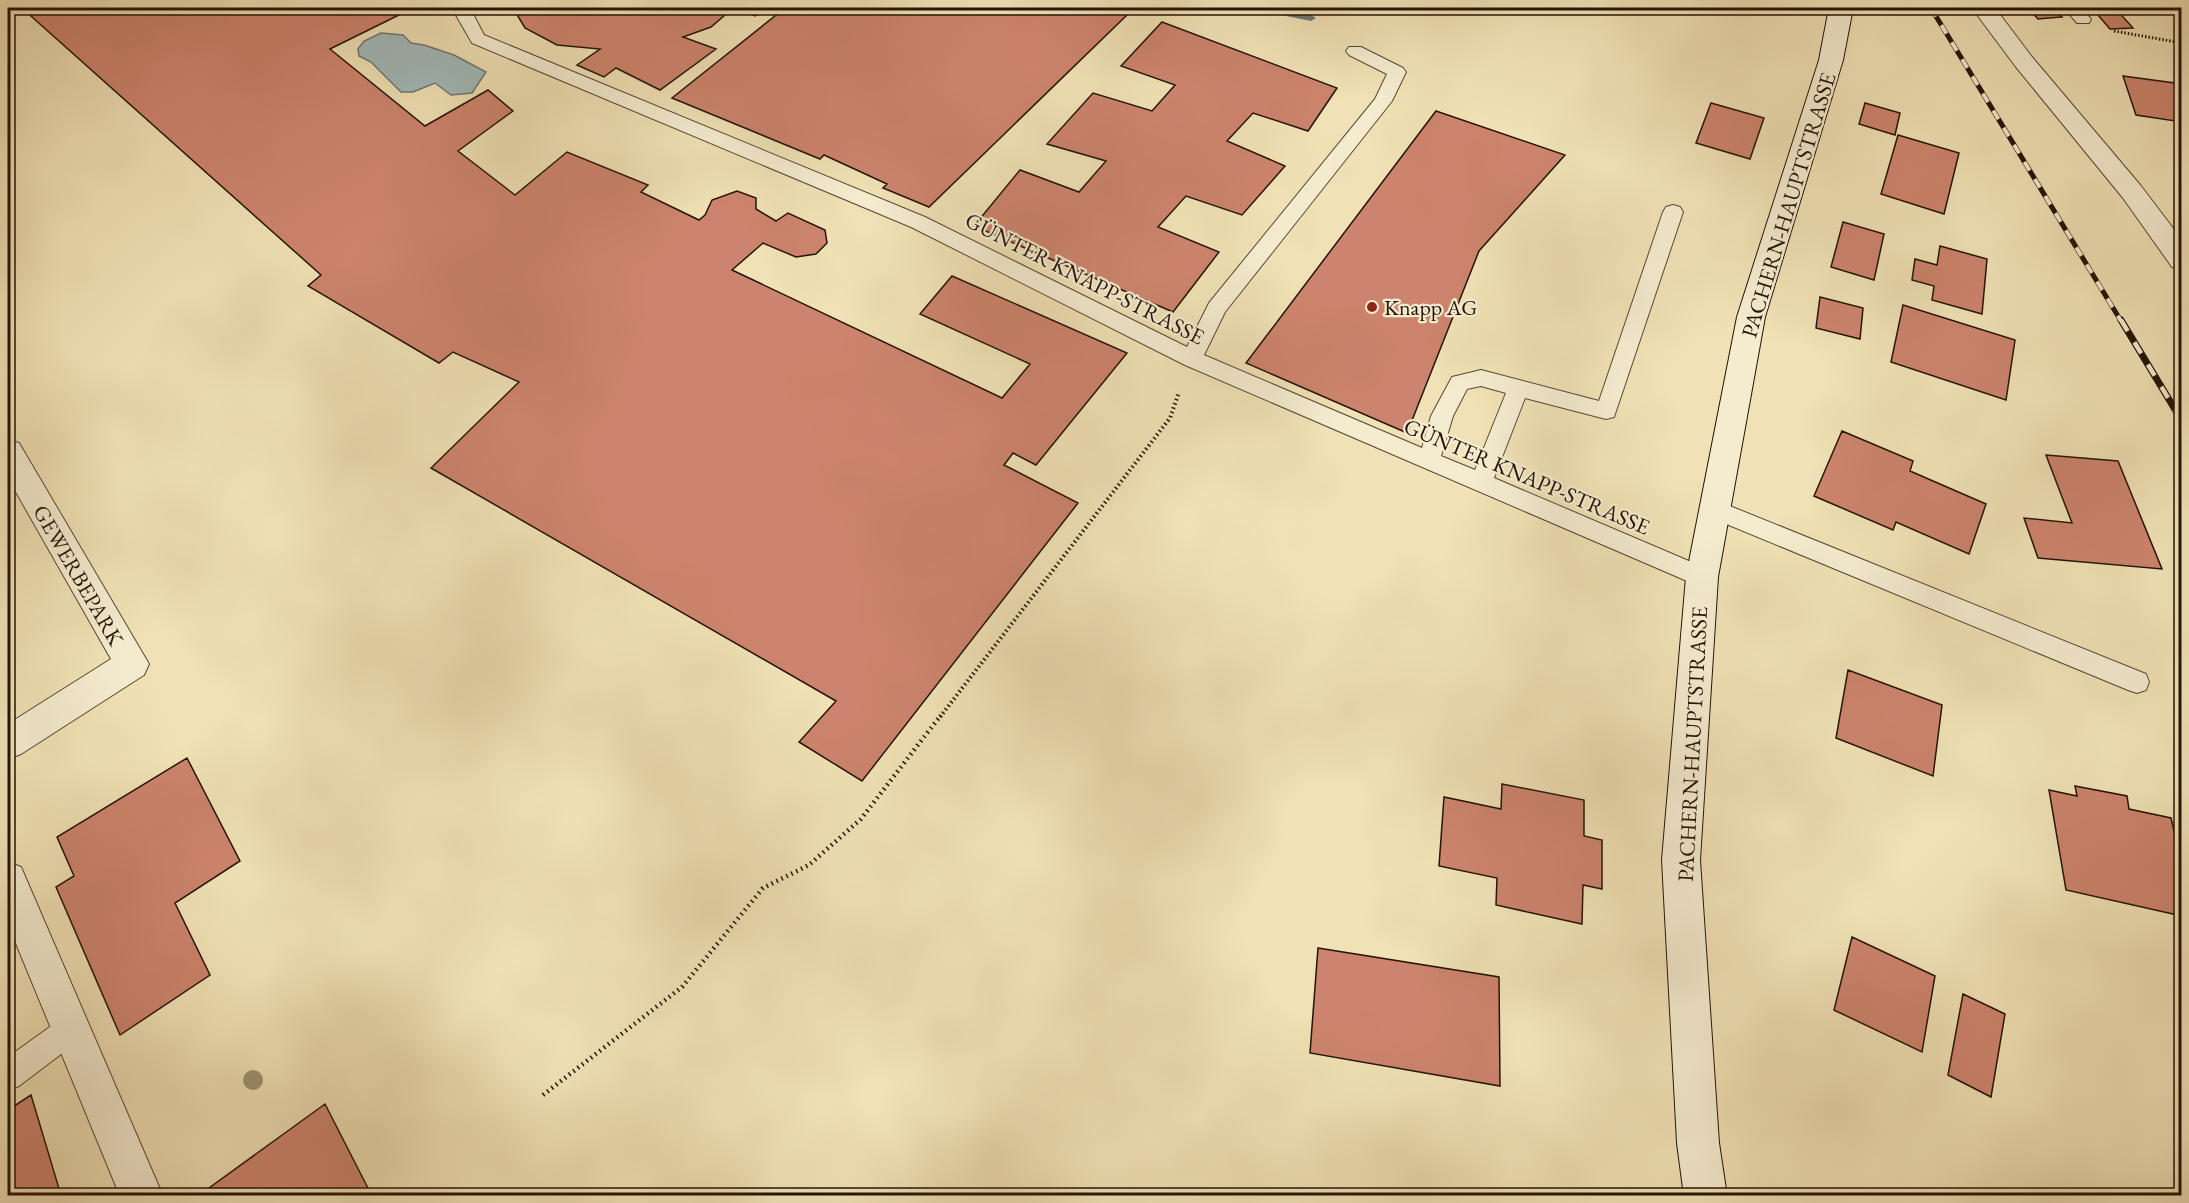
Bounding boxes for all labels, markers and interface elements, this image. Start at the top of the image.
street label: PACHERN-HAUPTSTRASSE [1734,69,1843,341]
street label: GÜNTER KNAPP-STRASSE [960,205,1209,351]
place label: Knapp AG [1384,293,1477,322]
marker: Knapp AG [1365,300,1379,314]
street label: GÜNTER KNAPP-STRASSE [1399,411,1654,541]
street label: GEWERBEPARK [26,500,131,652]
street label: PACHERN-HAUPTSTRASSE [1671,606,1714,882]

